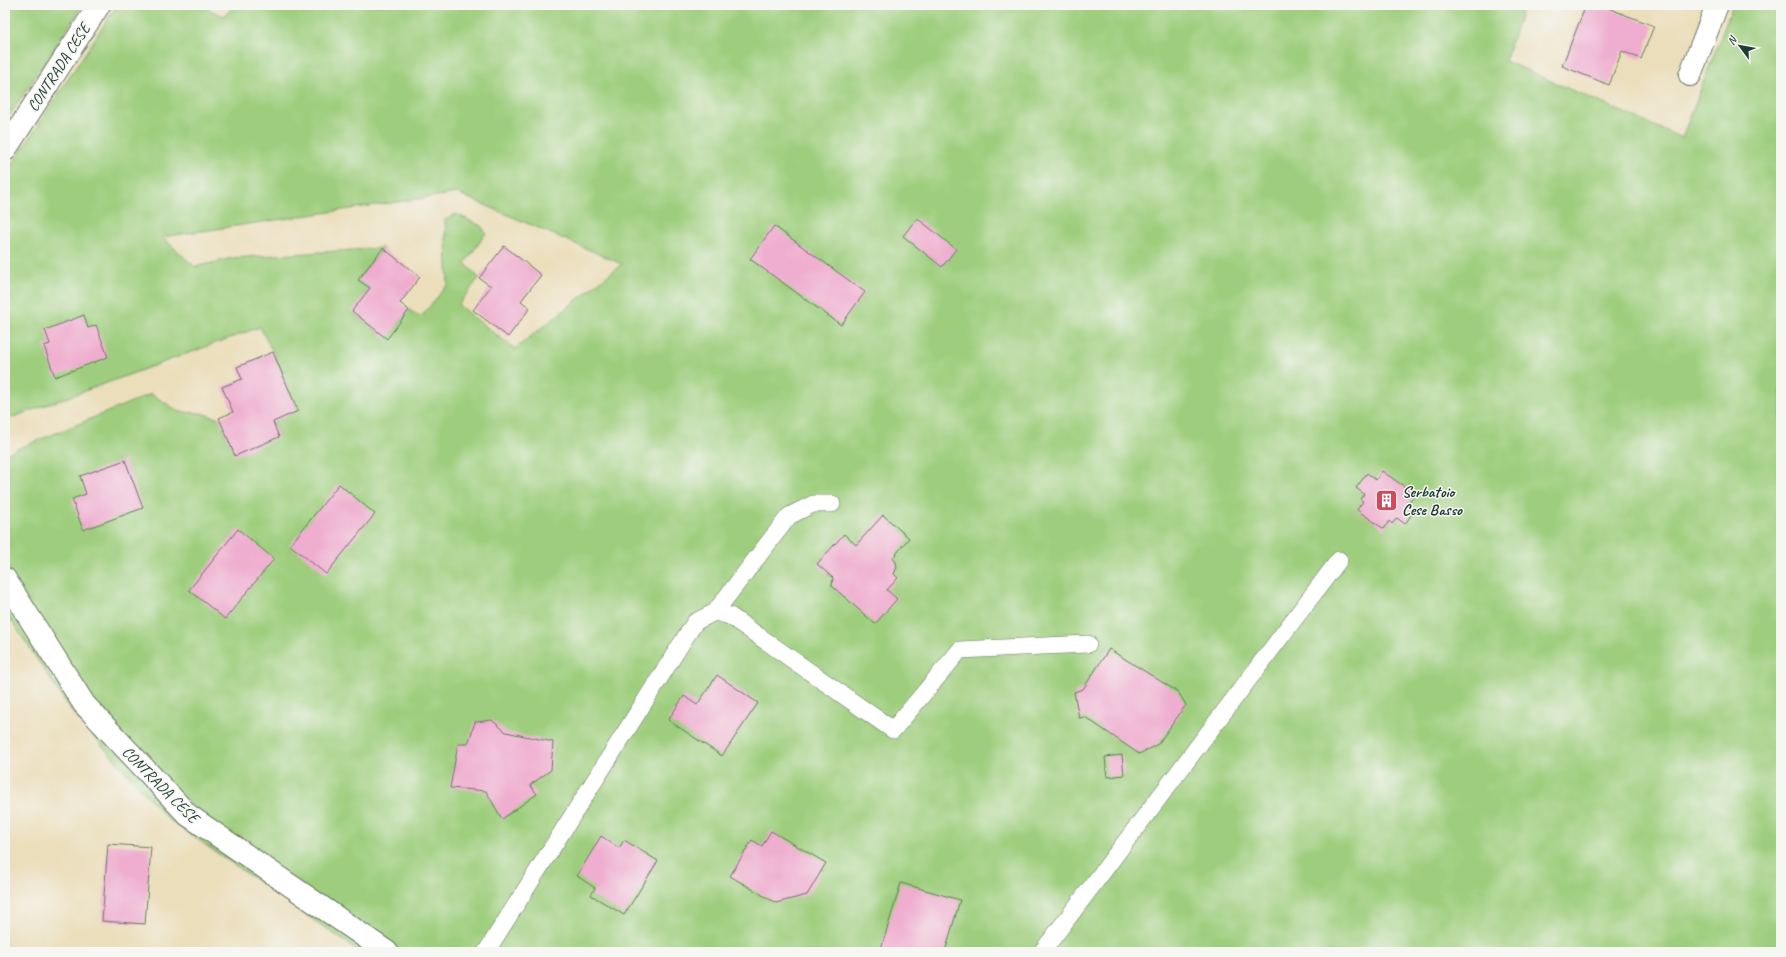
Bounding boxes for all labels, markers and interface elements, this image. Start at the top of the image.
street label: CONTRADA CESE [23,18,96,115]
north arrow [1720,26,1760,66]
text: N [1724,32,1740,47]
place label: Serbatoio Cese Basso [1402,482,1463,520]
building icon: Serbatoio Cese Basso [1373,487,1399,513]
street label: CONTRADA CESE [118,742,205,829]

